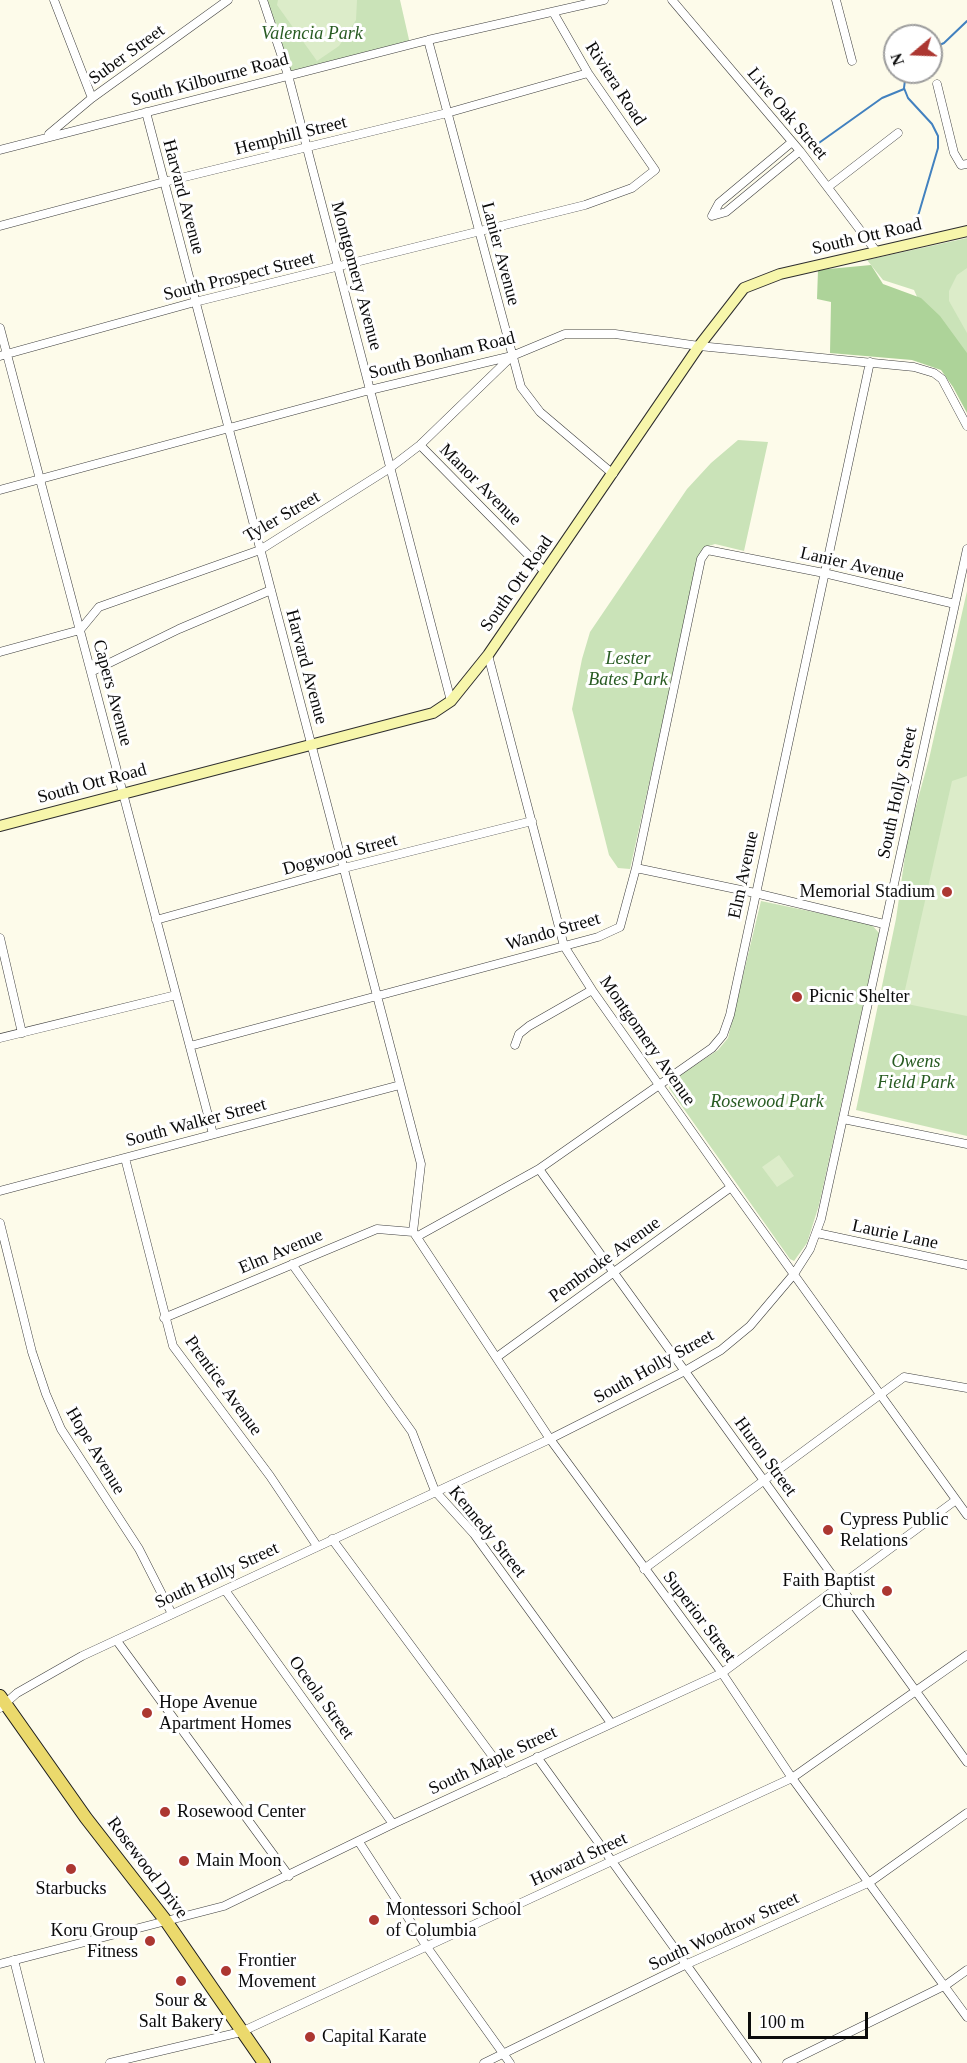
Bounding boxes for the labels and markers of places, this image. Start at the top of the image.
place label: Memorial Stadium [800,881,935,903]
marker: Memorial Stadium [940,885,954,899]
place label: Picnic Shelter [809,986,909,1008]
marker: Picnic Shelter [790,990,804,1004]
place label: Cypress Public Relations [840,1509,949,1552]
marker: Cypress Public Relations [821,1523,835,1537]
place label: Faith Baptist Church [782,1570,875,1612]
marker: Faith Baptist Church [880,1584,894,1598]
place label: Hope Avenue Apartment Homes [159,1692,291,1734]
marker: Hope Avenue Apartment Homes [140,1706,154,1720]
place label: Rosewood Center [177,1801,305,1823]
marker: Rosewood Center [158,1805,172,1819]
place label: Main Moon [196,1850,282,1872]
marker: Main Moon [177,1854,191,1868]
marker: Starbucks [64,1862,78,1876]
place label: Starbucks [36,1878,106,1900]
place label: Montessori School of Columbia [386,1899,522,1942]
marker: Montessori School of Columbia [367,1913,381,1927]
place label: Koru Group Fitness [51,1920,138,1962]
marker: Koru Group Fitness [143,1934,157,1948]
place label: Frontier Movement [238,1950,316,1992]
marker: Frontier Movement [219,1964,233,1978]
marker: Sour & Salt Bakery [174,1974,188,1988]
place label: Sour & Salt Bakery [139,1990,223,2032]
place label: Capital Karate [322,2026,426,2048]
marker: Capital Karate [303,2030,317,2044]

